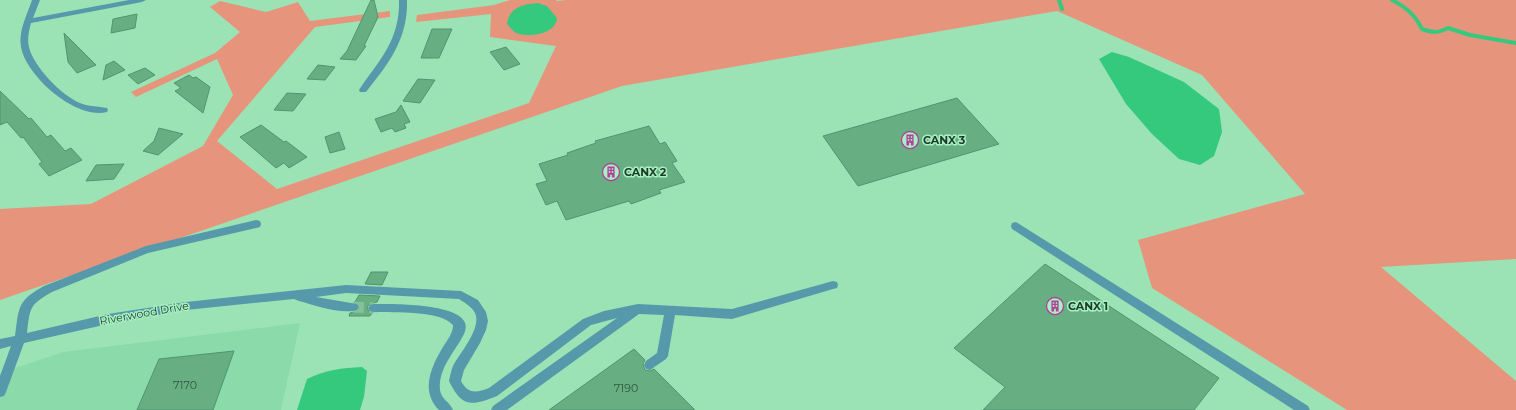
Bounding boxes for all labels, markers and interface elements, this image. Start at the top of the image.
building icon: CANX 3 [900,130,920,150]
place label: CANX 3 [923,133,966,147]
building icon: CANX 2 [601,162,621,182]
place label: CANX 2 [624,165,667,179]
building icon: CANX 1 [1045,296,1065,316]
street label: Riverwood Drive [98,298,190,328]
place label: CANX 1 [1068,299,1108,313]
house number: 7170 [173,378,197,392]
house number: 7190 [614,381,638,395]

